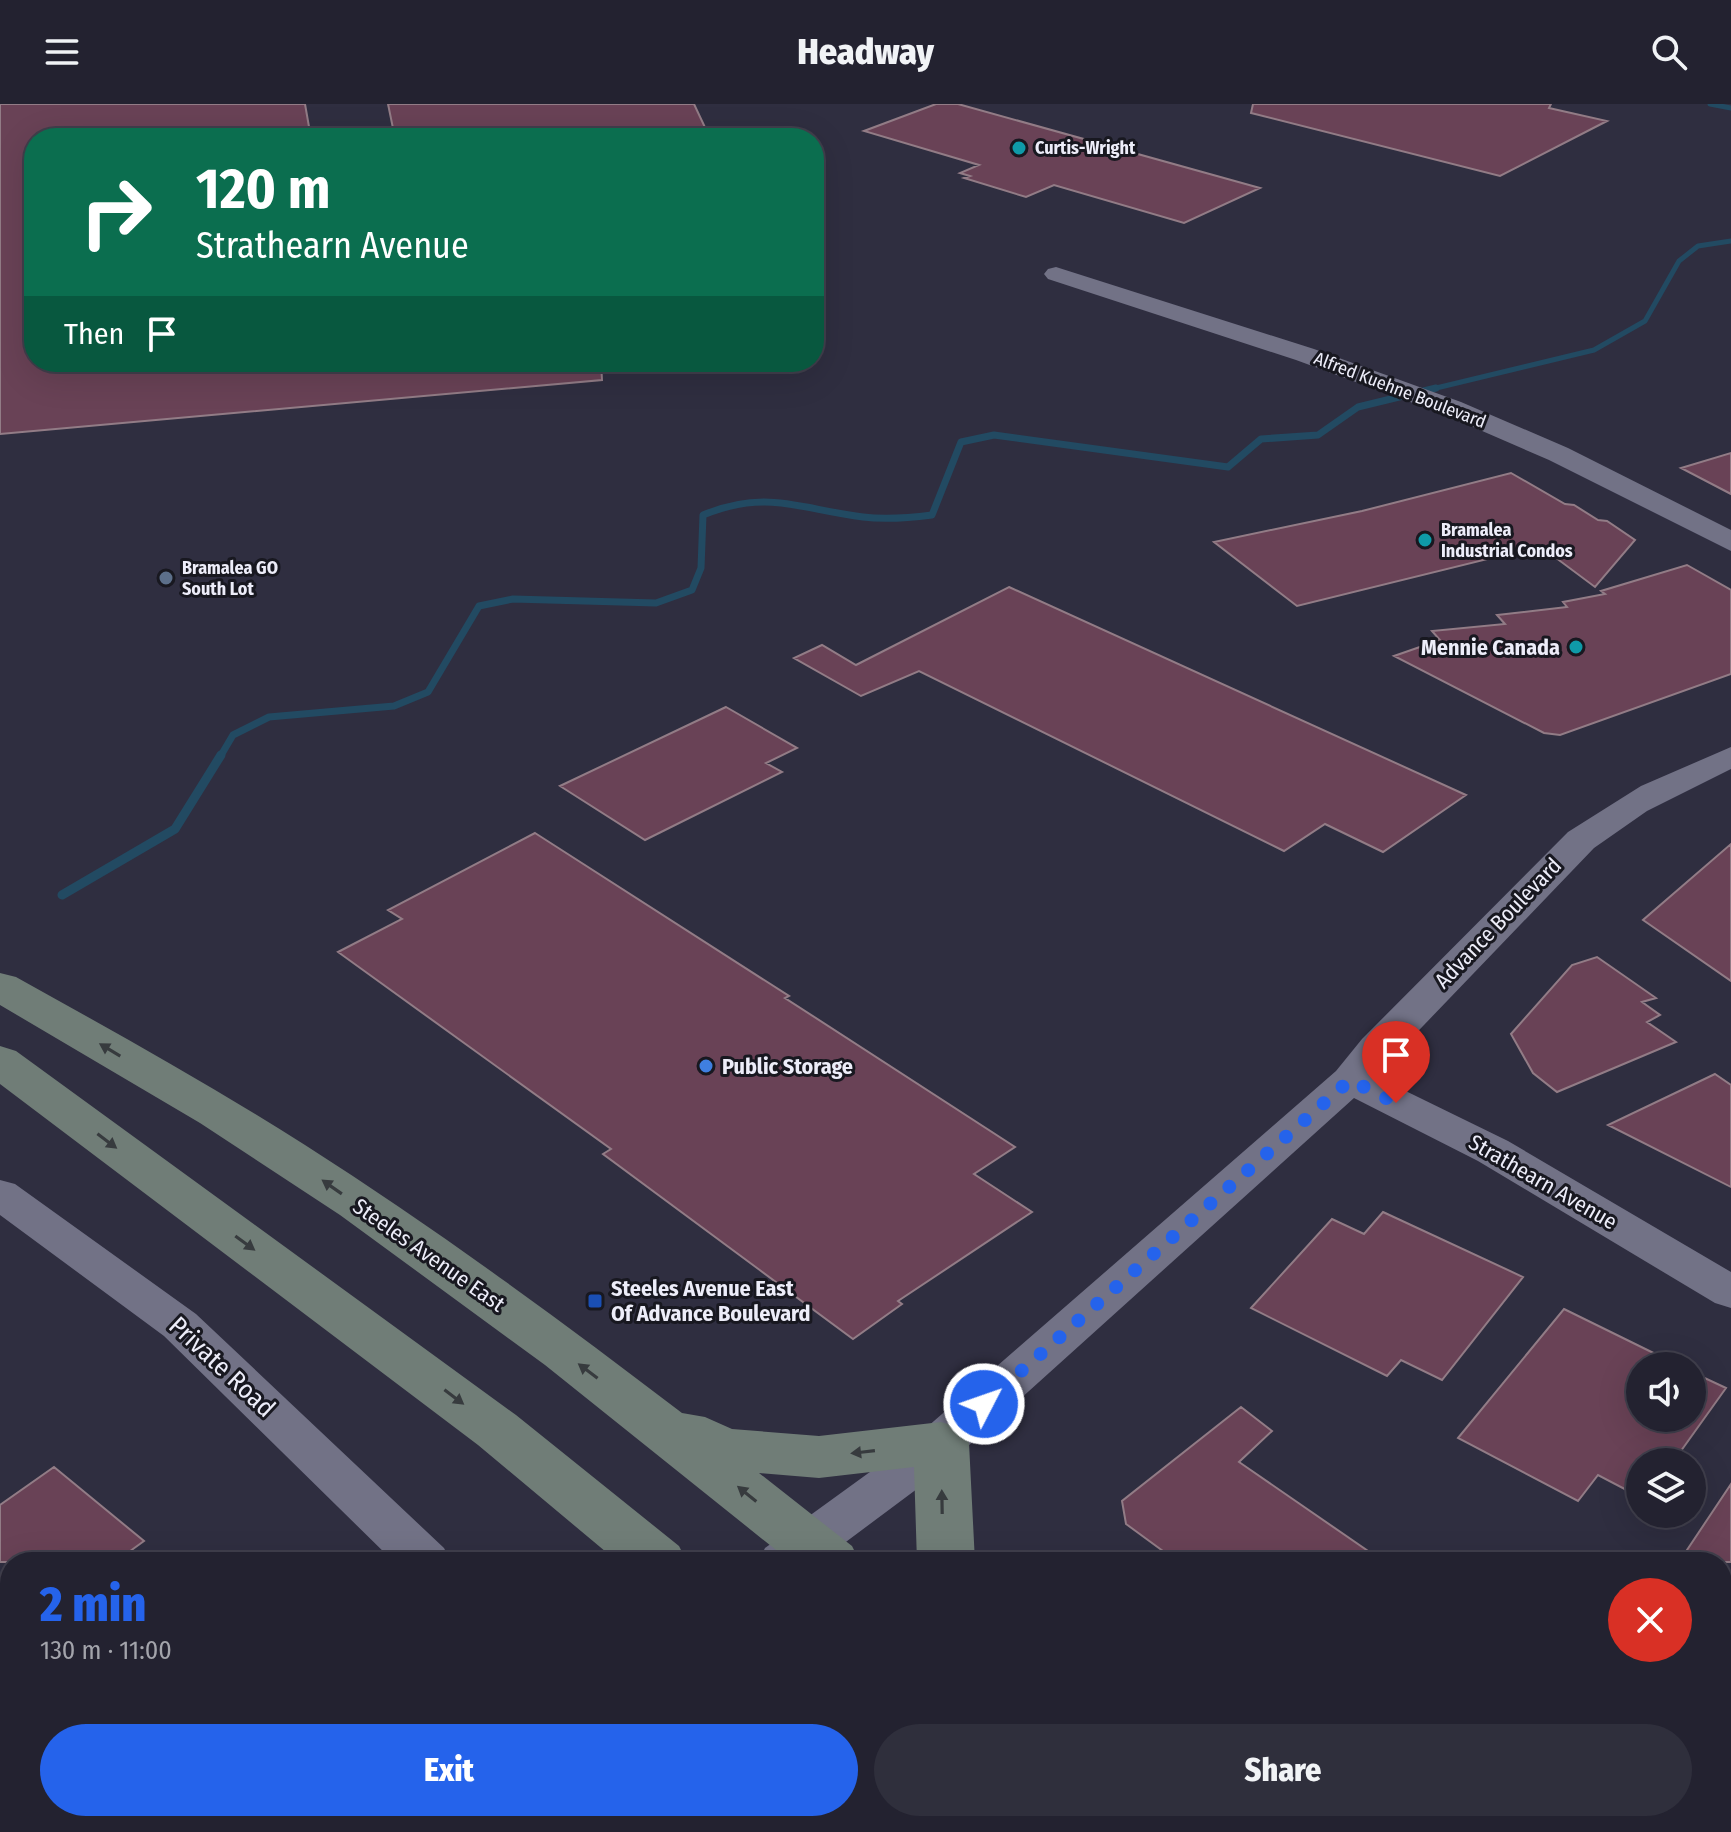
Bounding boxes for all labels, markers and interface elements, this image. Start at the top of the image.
icon: menu [40,30,84,74]
text: Headway [797,30,934,74]
icon: search [1647,30,1691,74]
place label: Curtis-Wright [1035,137,1136,159]
marker: Curtis-Wright [1010,139,1028,157]
text: 120 m [196,156,331,223]
icon: right [64,160,168,264]
text: Strathearn Avenue [196,224,469,268]
icon: arrive [140,312,184,356]
text: Then [64,316,124,352]
street label: Alfred Kuehne Boulevard [1311,347,1489,433]
place label: Bramalea Industrial Condos [1441,519,1573,562]
marker: Bramalea Industrial Condos [1416,531,1434,549]
place label: Bramalea GO South Lot [182,557,278,600]
marker: Bramalea GO South Lot [157,569,175,587]
place label: Mennie Canada [1421,634,1560,661]
marker: Mennie Canada [1567,638,1585,656]
street label: Advance Boulevard [1429,852,1567,994]
pin [1362,1021,1430,1103]
icon: arrive [1374,1033,1418,1077]
one-way arrow [99,1044,121,1058]
place label: Public Storage [722,1053,853,1080]
marker: Public Storage [697,1057,715,1075]
street label: Strathearn Avenue [1464,1129,1622,1235]
one-way arrow [97,1132,117,1148]
one-way arrow [321,1180,342,1195]
street label: Steeles Avenue East [348,1193,511,1318]
one-way arrow [234,1235,255,1250]
place label: Steeles Avenue East Of Advance Boulevard [611,1275,811,1327]
marker: Steeles Avenue East Of Advance Boulevard [586,1292,604,1310]
street label: Private Road [163,1310,281,1424]
map controls [1626,1352,1706,1528]
button: sound [1626,1352,1706,1432]
position arrow [942,1362,1026,1446]
one-way arrow [578,1364,599,1379]
one-way arrow [444,1389,464,1405]
one-way arrow [850,1445,875,1458]
button: layers [1626,1448,1706,1528]
one-way arrow [737,1486,757,1503]
one-way arrow [936,1489,948,1514]
text: 2 min [40,1576,146,1634]
button: close [1608,1578,1692,1662]
text: 130 m · 11:00 [40,1635,172,1666]
button: Exit [40,1724,858,1816]
button: Share [874,1724,1692,1816]

